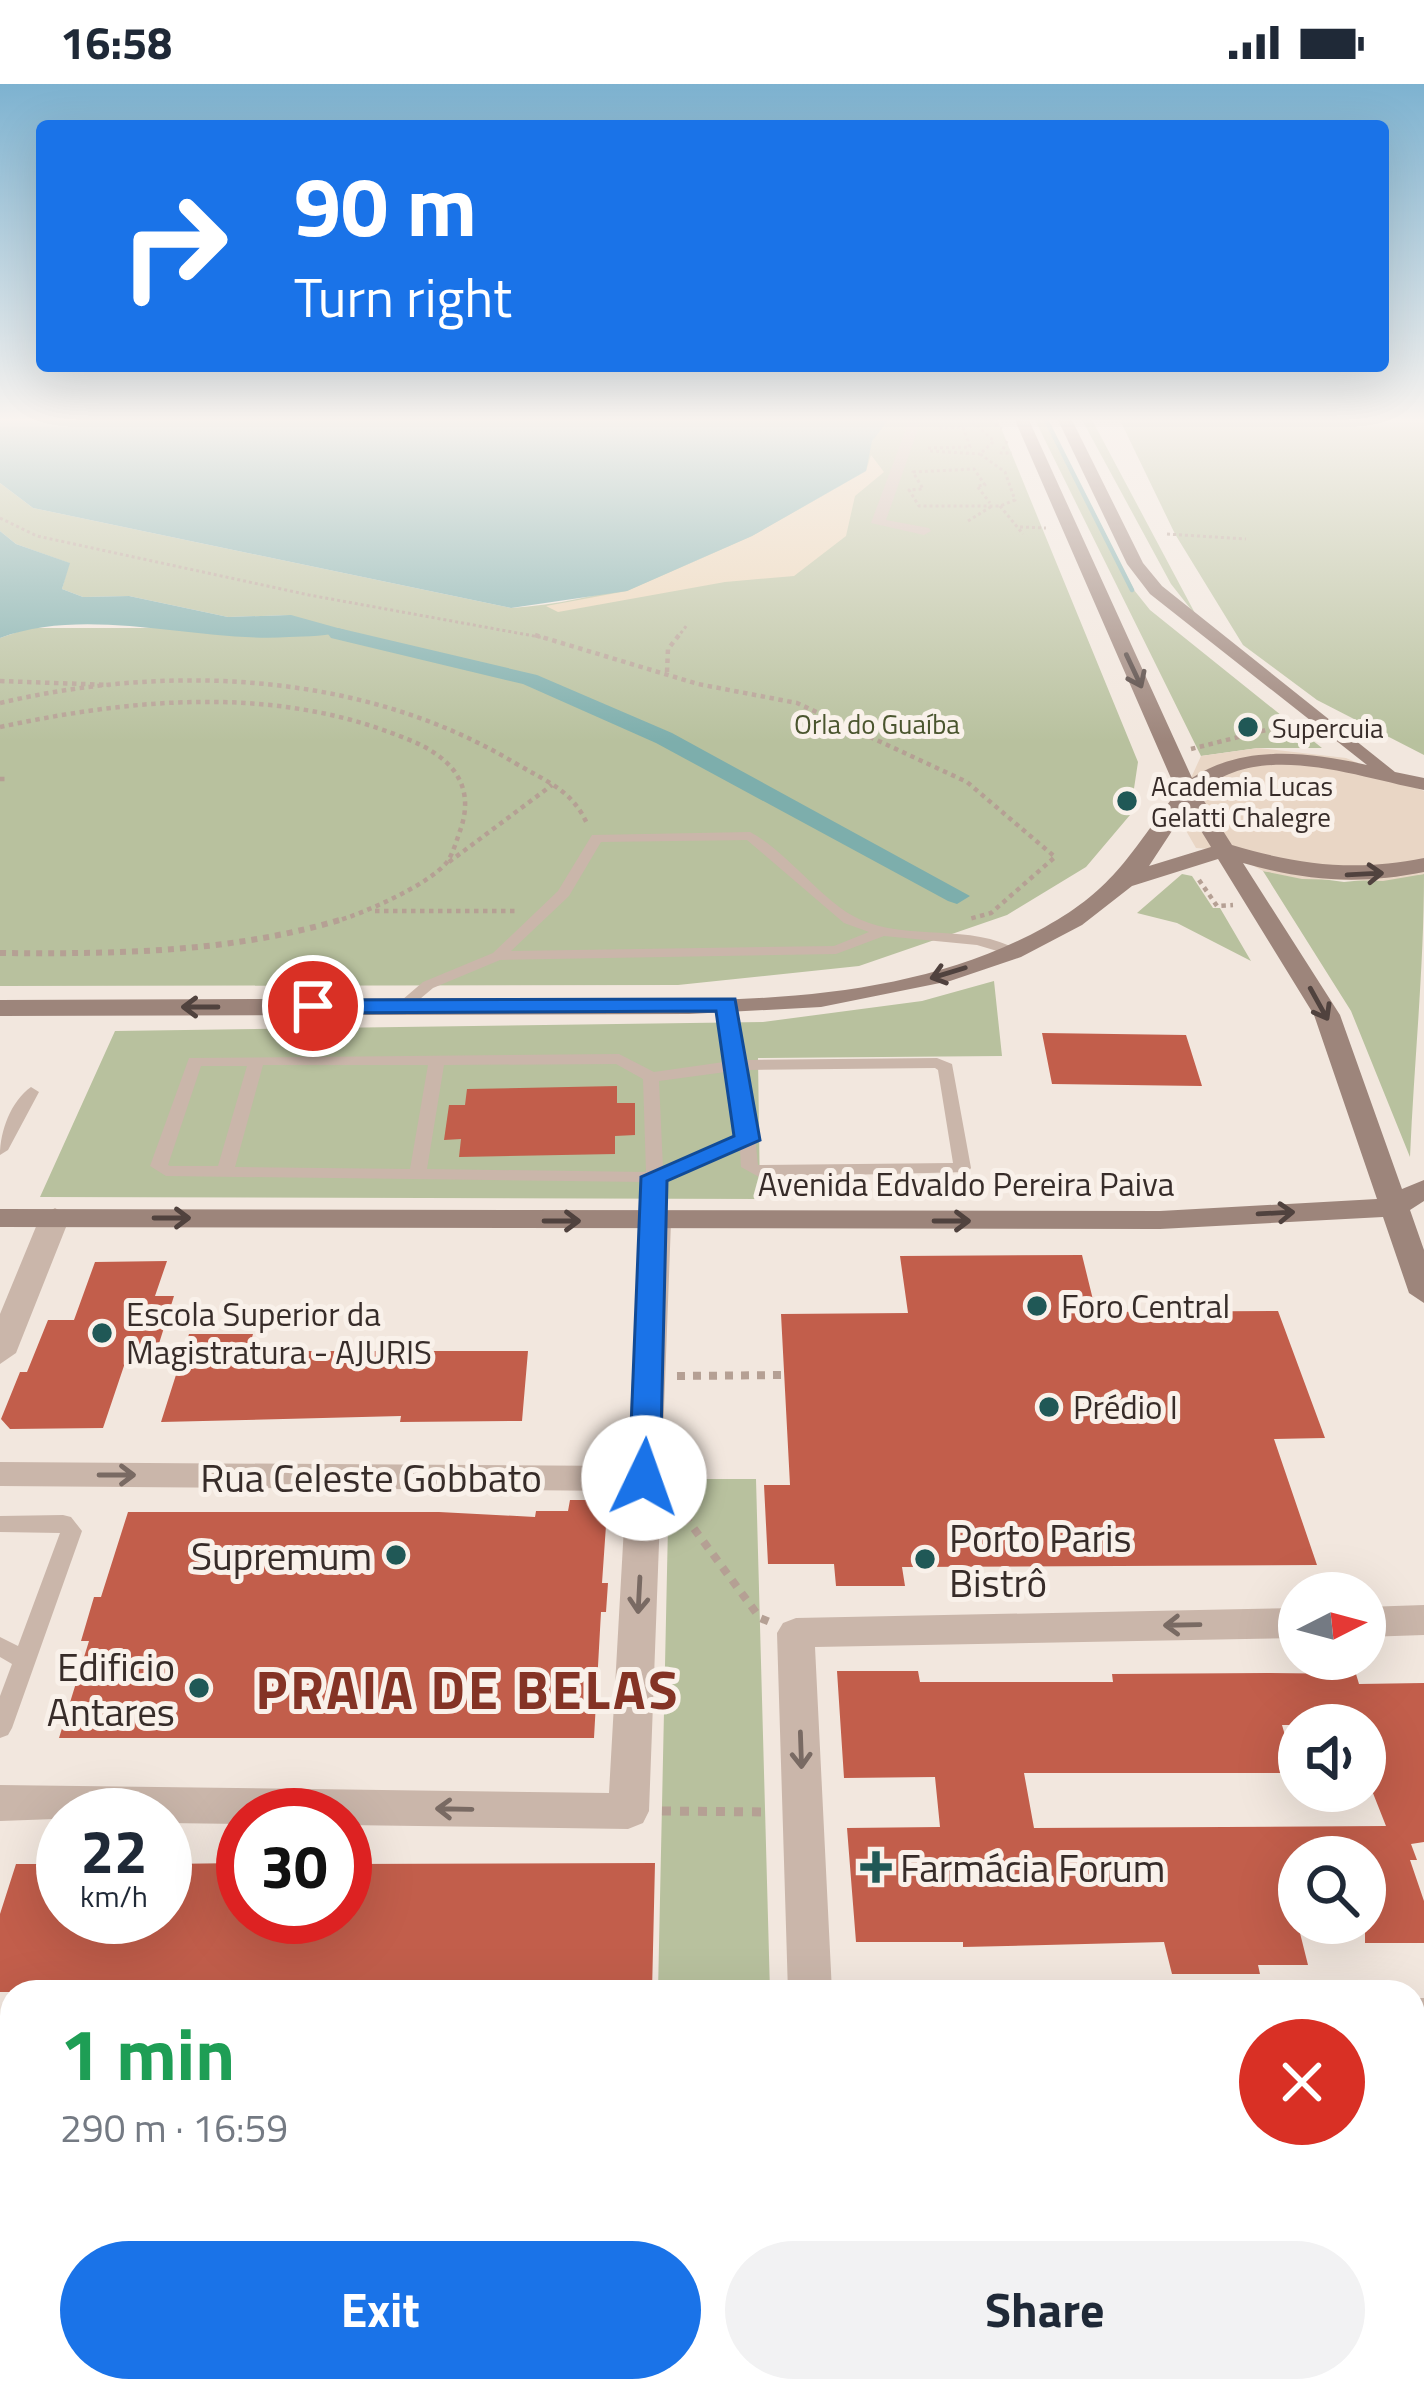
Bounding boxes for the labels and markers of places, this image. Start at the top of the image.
place label: Supercuia [1272,707,1384,748]
marker: Supercuia [1235,714,1261,740]
place label: Academia Lucas Gelatti Chalegre [1151,765,1333,837]
marker: Academia Lucas Gelatti Chalegre [1114,788,1140,814]
pin [262,955,364,1057]
place label: Foro Central [1061,1281,1230,1331]
place label: Escola Superior da Magistratura - AJURIS [126,1289,432,1377]
marker: Foro Central [1024,1293,1050,1319]
marker: Escola Superior da Magistratura - AJURIS [89,1320,115,1346]
place label: Prédio I [1073,1382,1178,1432]
marker: Prédio I [1036,1394,1062,1420]
place label: Porto Paris Bistrô [949,1508,1132,1612]
place label: Supremum [191,1526,372,1585]
marker: Supremum [383,1542,409,1568]
marker: Porto Paris Bistrô [912,1546,938,1572]
place label: Edificio Antares [47,1637,175,1741]
marker: Edificio Antares [186,1675,212,1701]
place label: Farmácia Forum [900,1838,1165,1897]
marker: Farmácia Forum [863,1854,889,1880]

